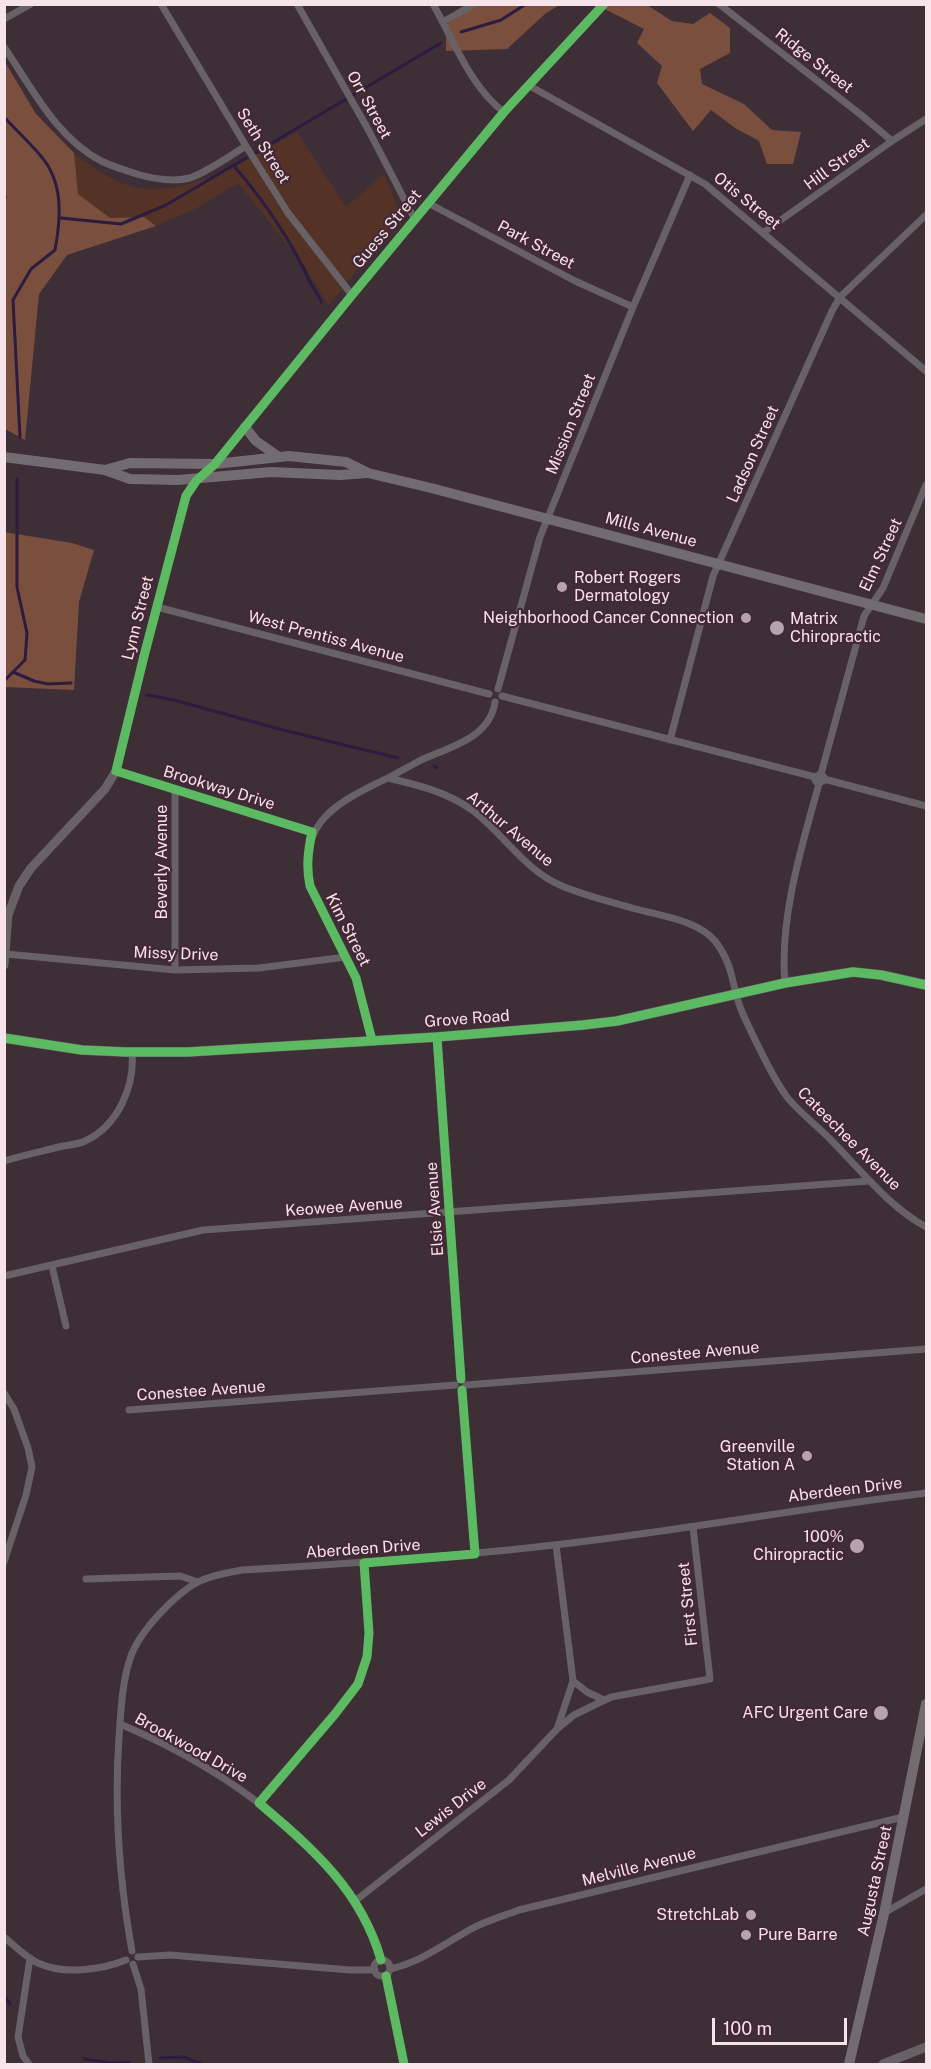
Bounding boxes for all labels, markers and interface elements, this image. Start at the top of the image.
street label: Ridge Street [771,25,857,97]
street label: Orr Street [342,68,396,142]
street label: Seth Street [232,105,294,187]
street label: Hill Street [800,134,874,194]
street label: Otis Street [710,168,784,234]
street label: Guess Street [349,186,425,272]
street label: Park Street [494,217,578,273]
street label: Mission Street [542,371,600,477]
street label: Ladson Street [723,402,783,506]
street label: Mills Avenue [603,509,699,551]
street label: Elm Street [856,515,906,595]
place label: Robert Rogers Dermatology [574,568,681,606]
street label: Lynn Street [118,574,158,662]
marker: Robert Rogers Dermatology [555,580,569,594]
street label: West Prentiss Avenue [246,607,406,667]
place label: Neighborhood Cancer Connection [483,608,734,628]
place label: Matrix Chiropractic [790,609,881,647]
marker: Neighborhood Cancer Connection [739,611,753,625]
marker: Matrix Chiropractic [768,619,786,637]
street label: Brookway Drive [161,762,277,814]
street label: Arthur Avenue [463,787,557,871]
street label: Beverly Avenue [152,805,172,919]
street label: Kim Street [321,890,375,970]
street label: Missy Drive [133,943,219,965]
street label: Grove Road [424,1006,510,1032]
street label: Cateechee Avenue [793,1083,905,1195]
street label: Elsie Avenue [422,1161,448,1257]
street label: Keowee Avenue [285,1193,403,1221]
street label: Conestee Avenue [630,1338,760,1368]
street label: Conestee Avenue [136,1377,266,1405]
place label: Greenville Station A [720,1437,795,1475]
marker: Greenville Station A [800,1449,814,1463]
street label: Aberdeen Drive [787,1473,903,1507]
place label: 100% Chiropractic [753,1527,844,1565]
street label: Aberdeen Drive [305,1535,421,1563]
marker: 100% Chiropractic [848,1537,866,1555]
street label: First Street [674,1561,702,1647]
place label: AFC Urgent Care [742,1703,868,1723]
marker: AFC Urgent Care [872,1704,890,1722]
street label: Brookwood Drive [131,1709,251,1787]
street label: Lewis Drive [412,1774,490,1842]
street label: Augusta Street [854,1824,896,1938]
street label: Melville Avenue [580,1844,698,1890]
place label: StretchLab [656,1905,739,1925]
marker: StretchLab [744,1908,758,1922]
place label: Pure Barre [758,1925,838,1945]
marker: Pure Barre [739,1928,753,1942]
scale bar [715,2006,850,2044]
text: 100 m [723,2018,772,2039]

